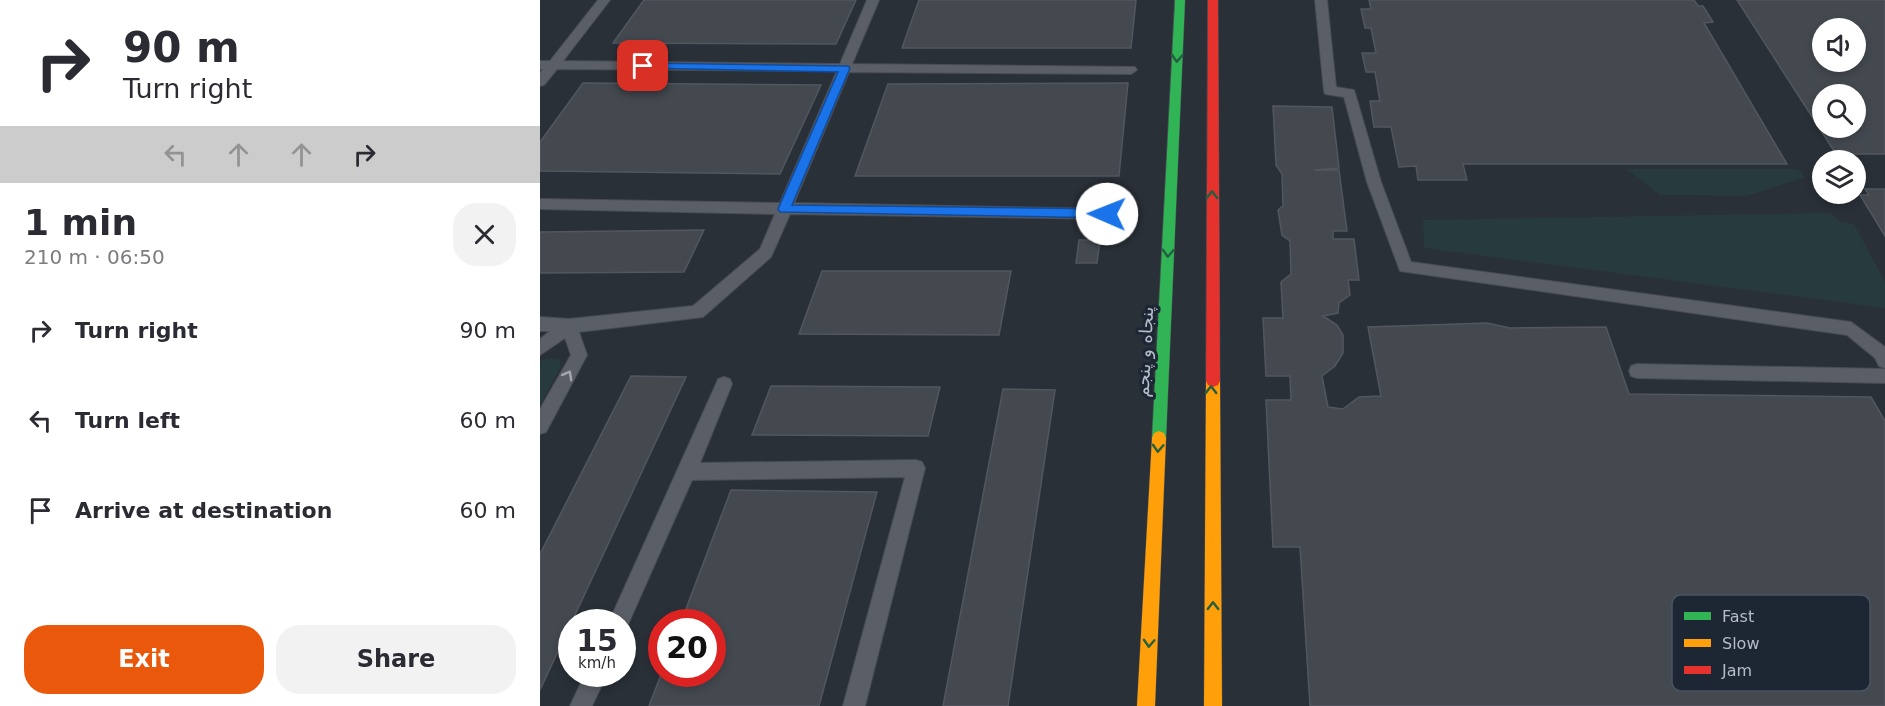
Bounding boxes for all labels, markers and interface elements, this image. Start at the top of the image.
map controls [1812,18,1866,204]
button: sound [1812,18,1866,72]
text: 90 m [123,23,240,72]
icon: right [24,24,102,102]
pin [617,40,668,91]
icon: arrive [626,49,659,82]
one-way arrow [1171,54,1184,63]
text: Turn right [123,73,252,104]
button: search [1812,84,1866,138]
icon: left [159,138,192,171]
icon: ahead [222,138,255,171]
icon: ahead [285,138,318,171]
icon: right [348,138,381,171]
button: layers [1812,150,1866,204]
position arrow [1075,182,1139,246]
one-way arrow [1206,190,1218,199]
text: 1 min [24,202,137,243]
button: close [453,203,516,266]
text: 210 m · 06:50 [24,245,165,269]
one-way arrow [1161,249,1174,258]
street label: پنجاه و پنجم [1132,306,1158,398]
icon: right [24,314,57,347]
text: Turn right [75,318,198,343]
text: 90 m [460,318,516,343]
one-way arrow [561,370,572,381]
one-way arrow [1205,385,1218,394]
icon: left [24,404,57,437]
text: Turn left [75,408,180,433]
text: 60 m [460,408,516,433]
one-way arrow [1152,443,1165,452]
icon: arrive [24,494,57,527]
text: Arrive at destination [75,498,332,523]
text: 60 m [460,498,516,523]
legend [1672,595,1870,691]
one-way arrow [1206,601,1219,610]
text: Fast [1722,607,1754,626]
speed limit sign: 20 [648,609,726,687]
text: 15 [576,623,618,658]
button: Exit [24,625,264,694]
button: Share [276,625,516,694]
text: Slow [1722,634,1759,653]
one-way arrow [1142,638,1155,647]
text: km/h [578,654,616,672]
text: Jam [1721,661,1752,680]

